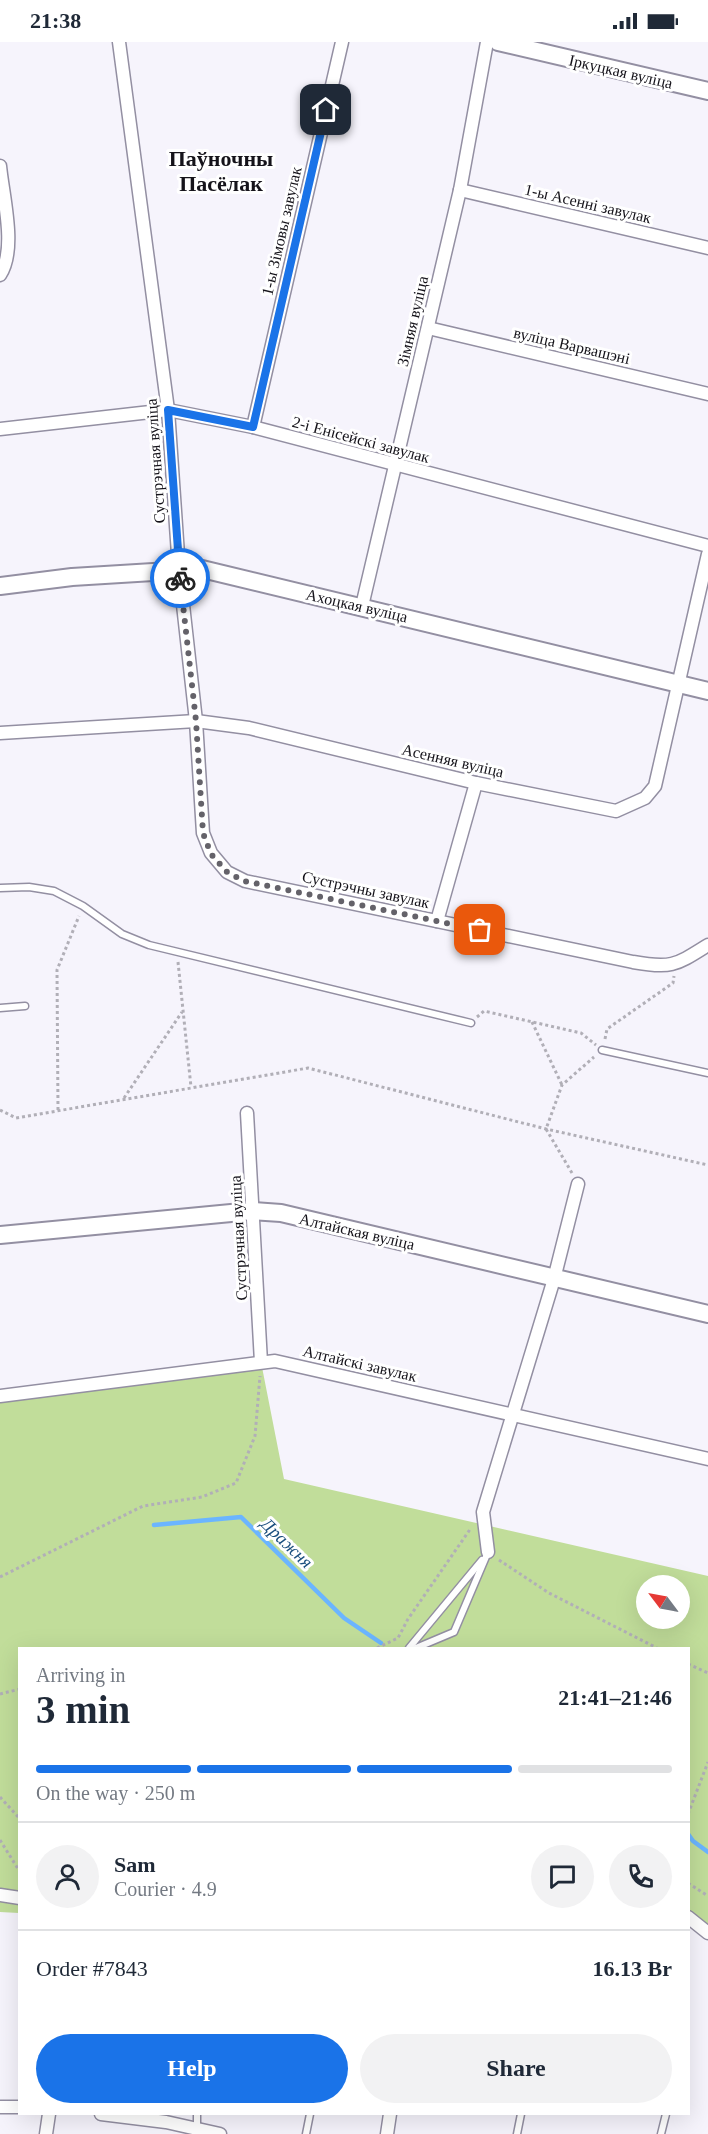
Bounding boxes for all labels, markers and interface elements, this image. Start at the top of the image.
text: 21:38 [30,8,81,33]
street label: Іркуцкая вуліца [567,51,674,93]
pin [300,84,351,135]
icon: home [309,93,342,126]
district label: Паўночны Пасёлак [169,146,273,196]
street label: 1-ы Зімовы завулак [258,165,306,297]
street label: 1-ы Асенні завулак [523,181,653,227]
street label: Зімняя вуліца [394,274,432,368]
street label: вуліца Варвашэні [512,324,632,368]
street label: Сустрэчная вуліца [143,398,169,524]
street label: 2-і Енісейскі завулак [290,413,432,467]
courier [150,548,210,608]
icon: bike [164,562,197,595]
street label: Ахоцкая вуліца [304,586,409,626]
street label: Асенняя вуліца [400,741,505,781]
street label: Сустрэчны завулак [300,868,431,912]
pin [454,904,505,955]
icon: bag [463,913,496,946]
street label: Сустрэчная вуліца [227,1175,251,1301]
street label: Алтайская вуліца [297,1210,416,1254]
street label: Алтайскі завулак [301,1342,419,1386]
water label: Дражня [256,1512,317,1572]
north arrow [636,1575,690,1629]
map controls [636,1575,690,1629]
text: Arriving in [36,1664,125,1686]
text: 21:41–21:46 [558,1685,672,1710]
text: 3 min [36,1688,130,1731]
text: On the way · 250 m [36,1782,195,1804]
button: person [36,1845,99,1908]
button: chat [531,1845,594,1908]
button: phone [609,1845,672,1908]
text: Sam [114,1852,156,1877]
text: Courier · 4.9 [114,1878,217,1900]
text: Order #7843 [36,1956,148,1981]
text: 16.13 Br [593,1956,672,1981]
button: Help [36,2034,348,2103]
button: Share [360,2034,672,2103]

